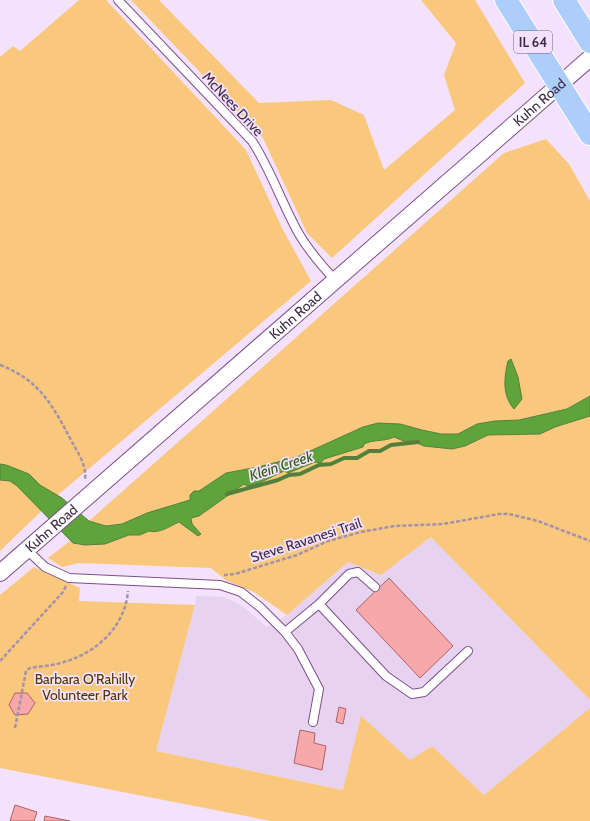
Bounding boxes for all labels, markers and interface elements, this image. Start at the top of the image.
road number: IL 64 [514,31,552,53]
street label: McNees Drive [199,68,267,140]
street label: Kuhn Road [509,74,569,130]
street label: Kuhn Road [265,287,325,343]
water label: Klein Creek [247,447,316,485]
street label: Kuhn Road [21,500,81,556]
street label: Steve Ravanesi Trail [248,513,364,566]
park label: Barbara O'Rahilly Volunteer Park [35,670,135,704]

